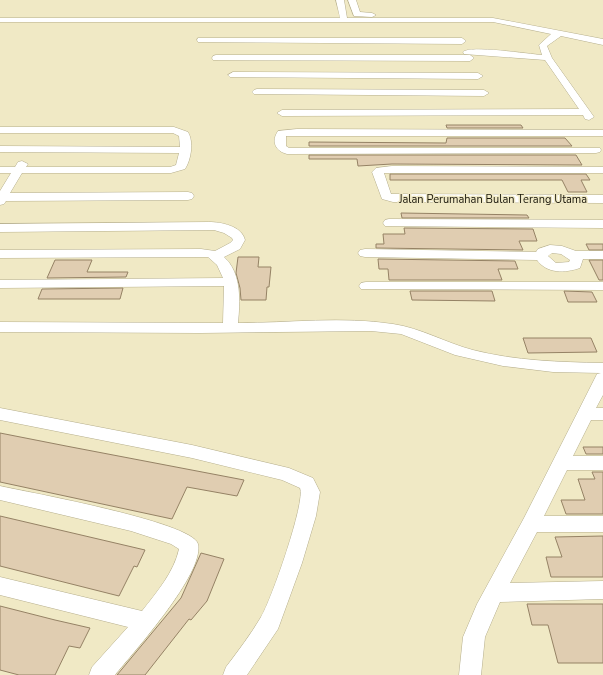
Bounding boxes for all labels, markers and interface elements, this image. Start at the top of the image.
street label: Jalan Perumahan Bulan Terang Utama [398,192,587,207]

